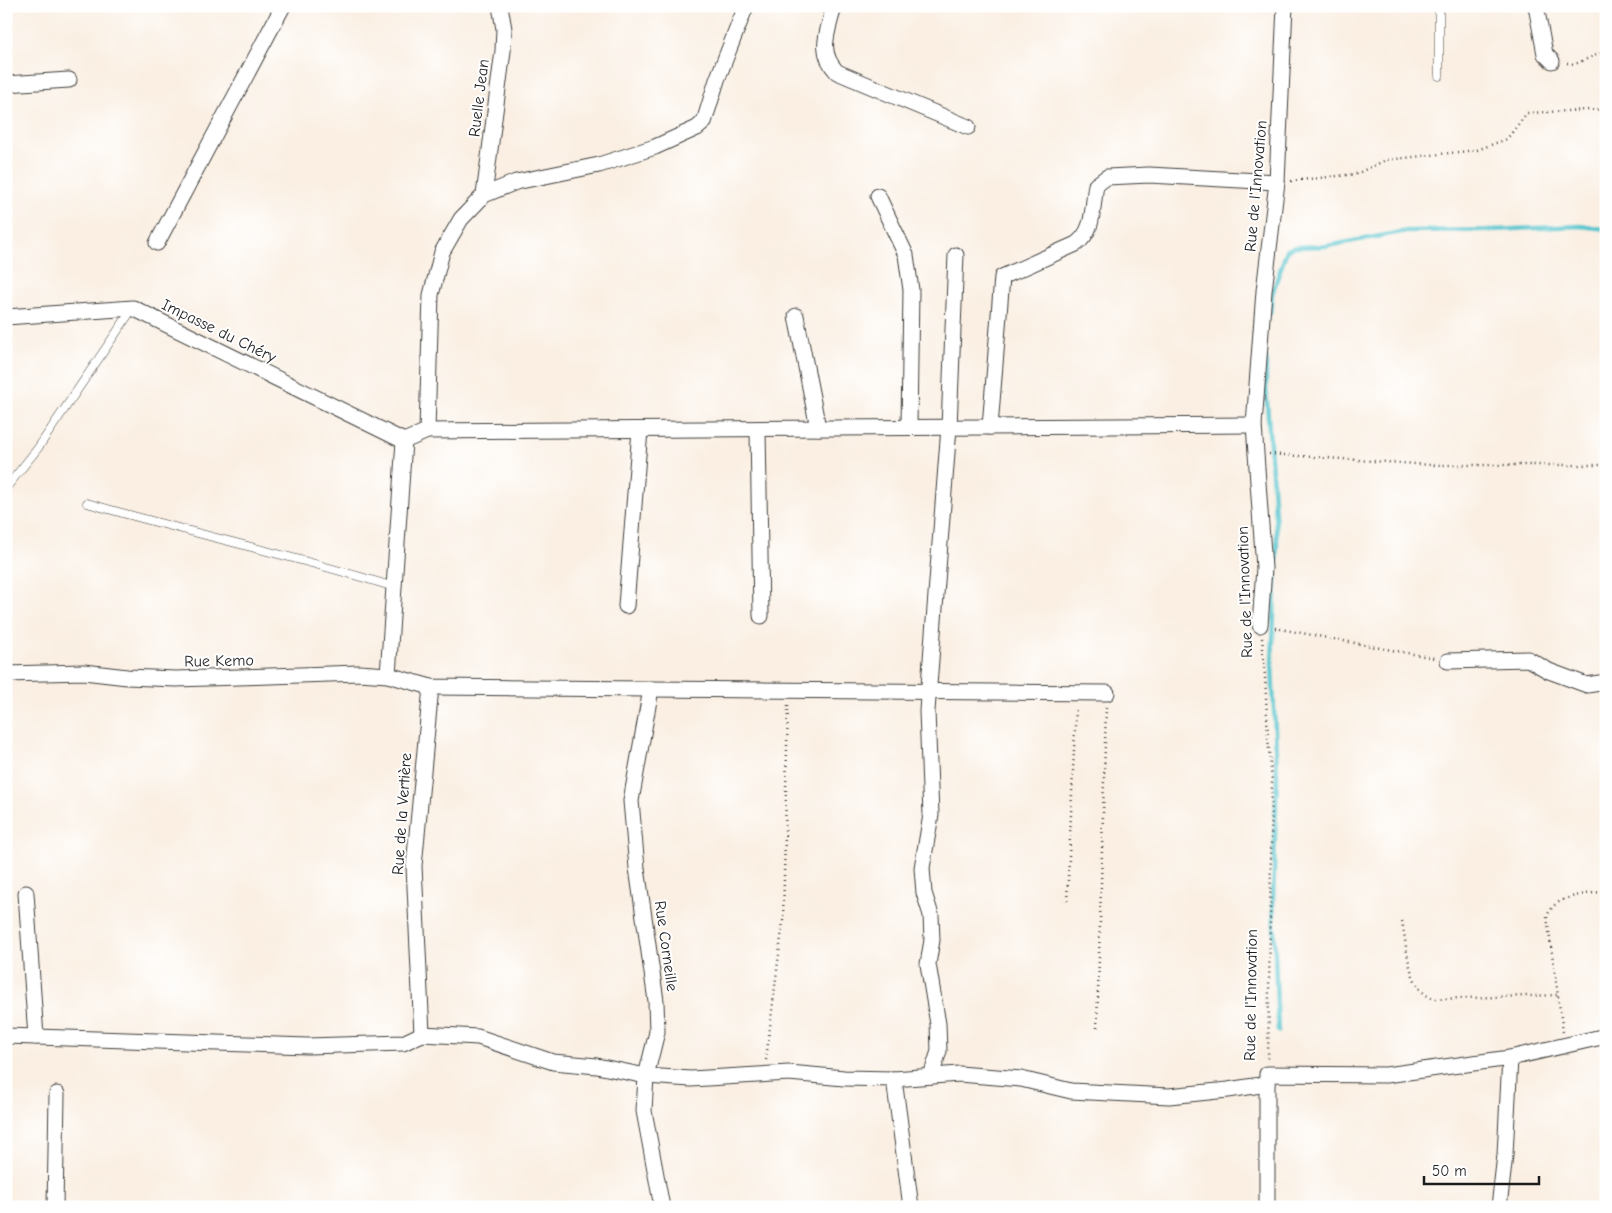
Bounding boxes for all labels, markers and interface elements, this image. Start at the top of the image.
street label: Ruelle Jean [465,58,493,138]
street label: Rue de l'Innovation [1241,119,1271,253]
street label: Impasse du Chéry [159,296,280,367]
street label: Rue de l'Innovation [1234,526,1256,658]
street label: Rue Kemo [184,651,254,671]
street label: Rue de la Vertière [389,752,415,876]
street label: Rue Corneille [651,900,681,992]
street label: Rue de l'Innovation [1241,929,1261,1061]
scale bar [1424,1153,1540,1185]
text: 50 m [1432,1162,1467,1180]

